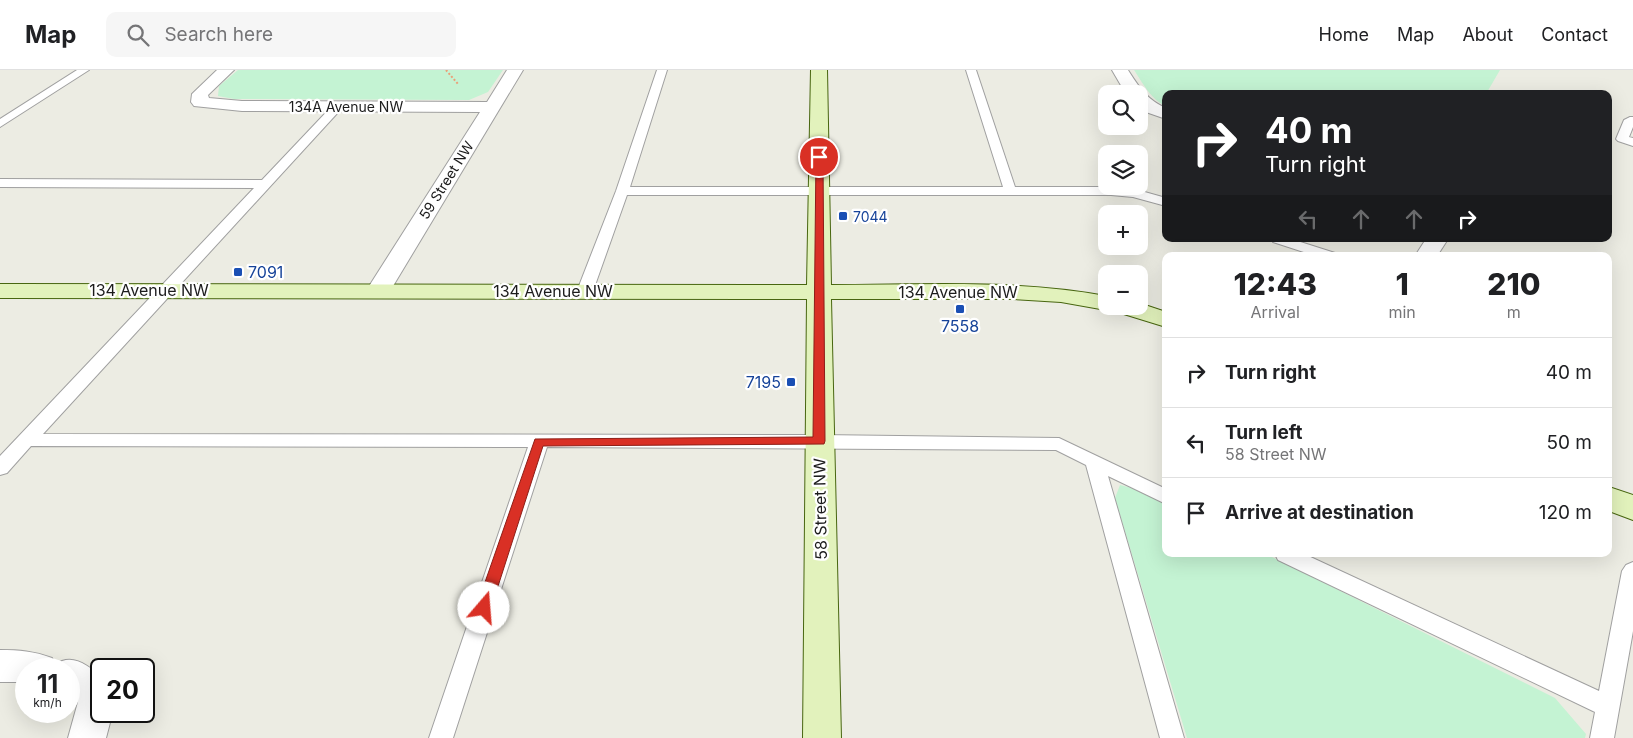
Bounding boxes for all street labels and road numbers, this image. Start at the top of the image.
street label: 134A Avenue NW [289,98,403,115]
street label: 59 Street NW [415,138,477,222]
street label: 134 Avenue NW [89,280,209,300]
street label: 134 Avenue NW [493,281,613,301]
street label: 134 Avenue NW [898,282,1018,302]
street label: 58 Street NW [809,458,831,560]

